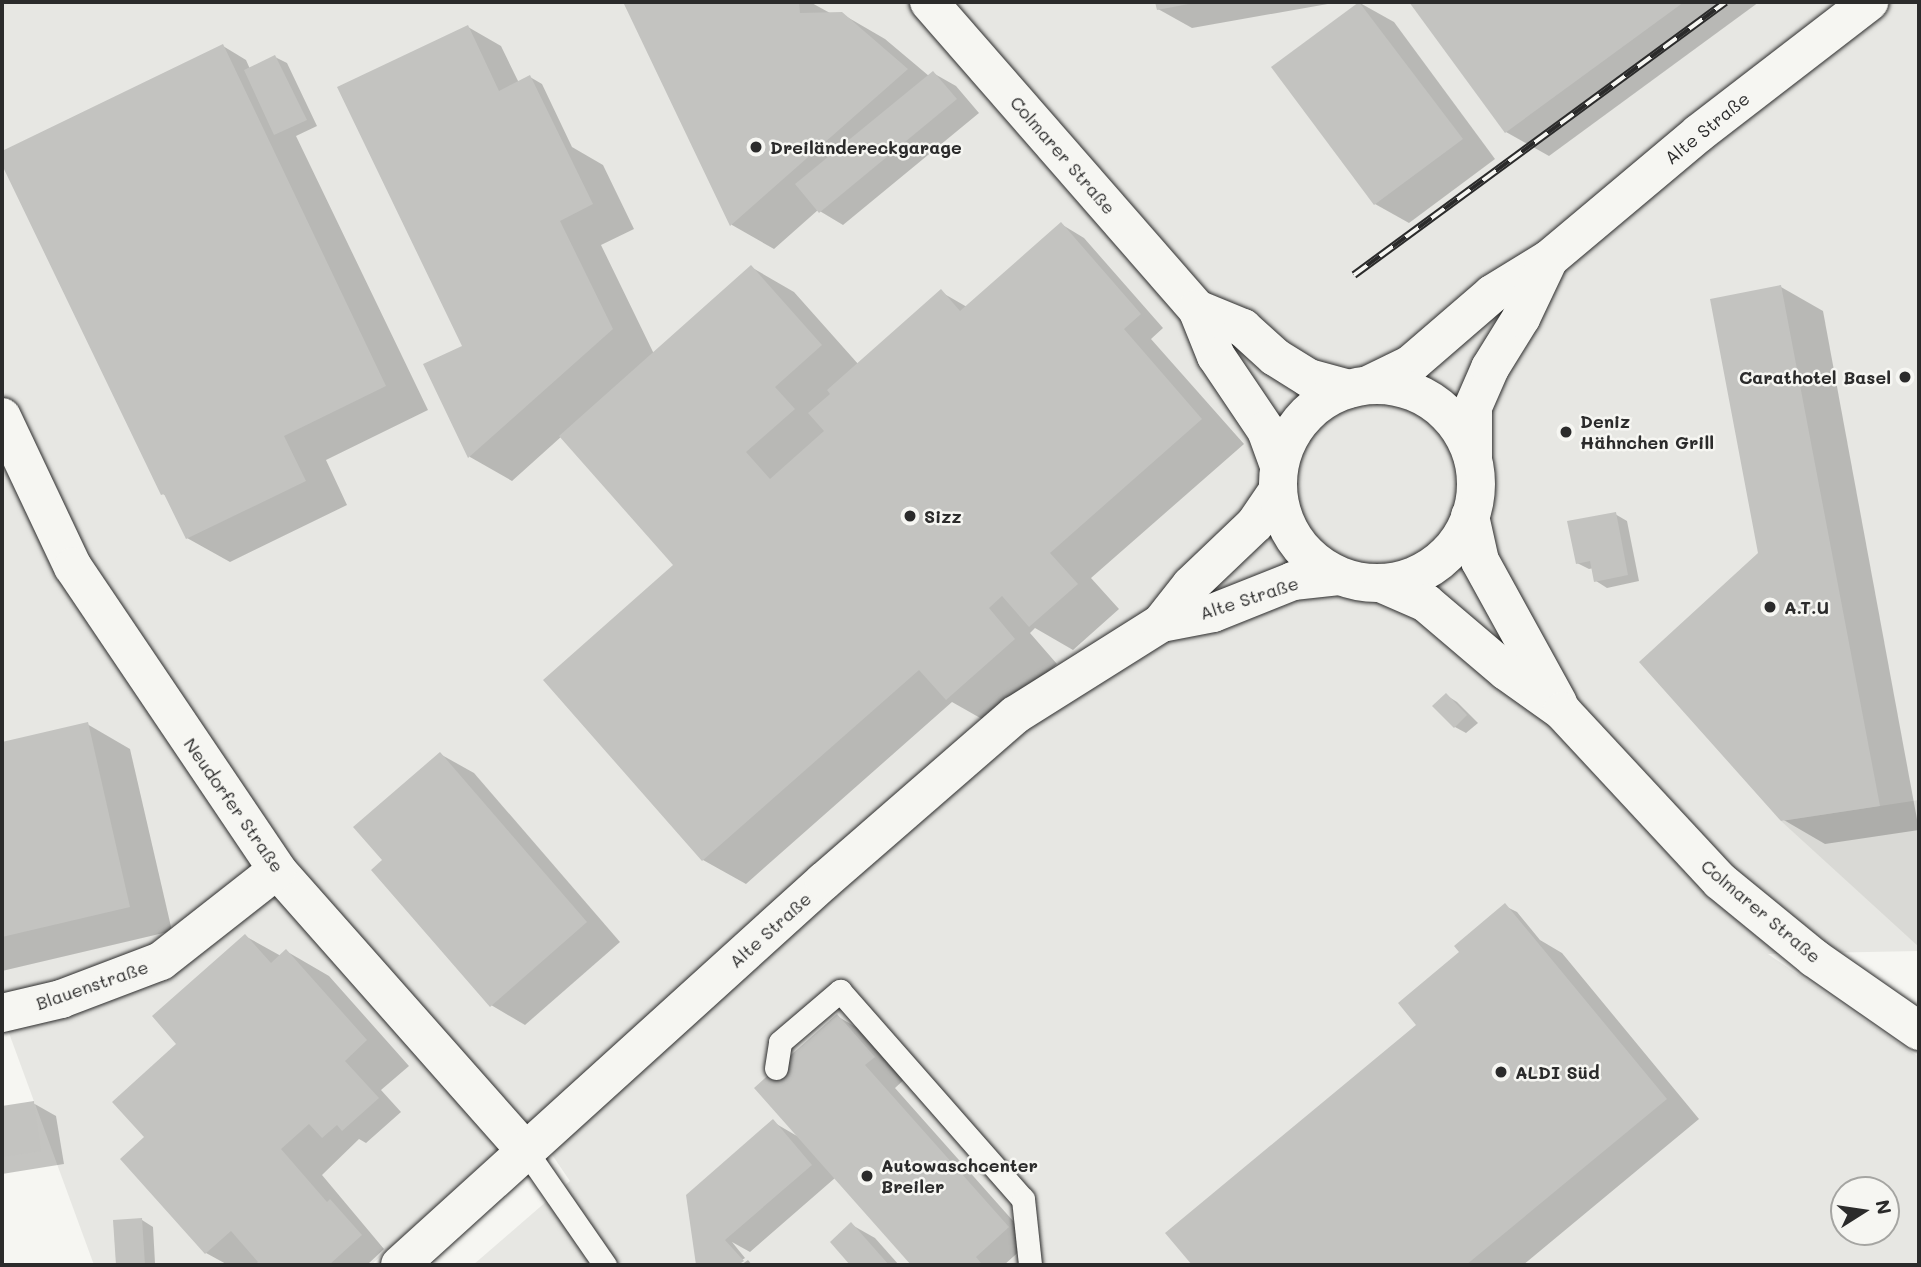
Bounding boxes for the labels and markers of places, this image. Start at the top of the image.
place label: Dreiländereckgarage [770,136,962,158]
marker: Dreiländereckgarage [748,139,764,155]
place label: Carathotel Basel [1739,366,1891,388]
marker: Carathotel Basel [1897,369,1913,385]
place label: Deniz Hähnchen Grill [1580,411,1714,453]
marker: Deniz Hähnchen Grill [1558,424,1574,440]
place label: Sizz [924,505,962,527]
marker: Sizz [902,508,918,524]
place label: A.T.U [1784,596,1829,618]
marker: A.T.U [1762,599,1778,615]
place label: ALDI Süd [1515,1061,1600,1083]
marker: ALDI Süd [1493,1064,1509,1080]
place label: Autowaschcenter Breiler [881,1155,1038,1198]
marker: Autowaschcenter Breiler [859,1168,875,1184]

